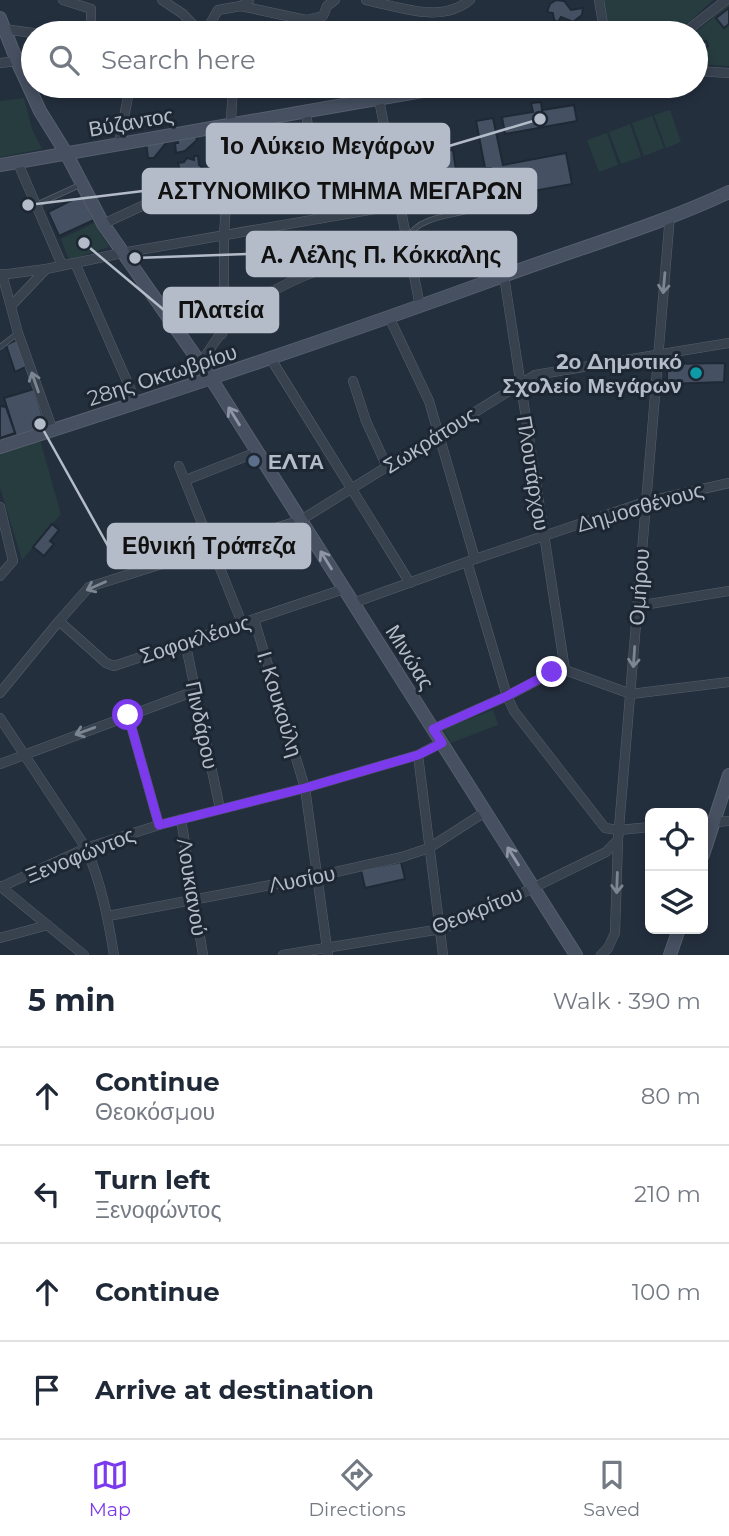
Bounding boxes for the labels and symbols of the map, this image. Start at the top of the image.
street label: Βύζαντος [87,102,175,142]
callout: 1ο Λύκειο Μεγάρων [207,124,449,168]
text: 1ο Λύκειο Μεγάρων [221,132,435,160]
callout: ΑΣΤΥΝΟΜΙΚΟ ΤΜΗΜΑ ΜΕΓΑΡΩΝ [143,169,536,213]
text: ΑΣΤΥΝΟΜΙΚΟ ΤΜΗΜΑ ΜΕΓΑΡΩΝ [157,177,523,205]
callout: Α. Λέλης Π. Κόκκαλης [247,232,516,276]
text: Α. Λέλης Π. Κόκκαλης [260,241,502,269]
one-way arrow [657,272,670,294]
callout: Πλατεία [164,288,278,332]
text: Πλατεία [178,296,264,324]
street label: 28ης Οκτωβρίου [84,339,240,411]
place label: 2ο Δημοτικό Σχολείο Μεγάρων [502,349,682,398]
marker: 2ο Δημοτικό Σχολείο Μεγάρων [688,365,704,381]
one-way arrow [28,372,40,394]
street label: Σωκράτους [379,402,481,478]
one-way arrow [227,407,242,426]
street label: Πλουτάρχου [512,414,554,532]
place label: ΕΛΤΑ [268,449,324,474]
marker: ΕΛΤΑ [246,453,262,469]
street label: Δημοσθένους [574,477,706,537]
callout: Εθνική Τράπεζα [108,524,310,568]
text: Εθνική Τράπεζα [122,532,296,560]
street label: Ομήρου [624,548,654,626]
one-way arrow [319,551,333,571]
one-way arrow [86,580,107,593]
street label: Σοφοκλέους [137,609,253,669]
street label: Μινώας [381,620,439,694]
one-way arrow [627,645,640,667]
street label: Ι. Κουκούλη [252,648,308,760]
route end [536,656,567,687]
street label: Πινδάρου [180,679,224,771]
route start [112,699,143,730]
one-way arrow [74,726,96,738]
street label: Ξενοφώντος [22,822,138,888]
street label: Λουκιανού [172,836,212,938]
one-way arrow [506,847,521,866]
street label: Λυσίου [267,860,337,898]
one-way arrow [610,872,623,895]
street label: Θεοκρίτου [428,880,526,940]

